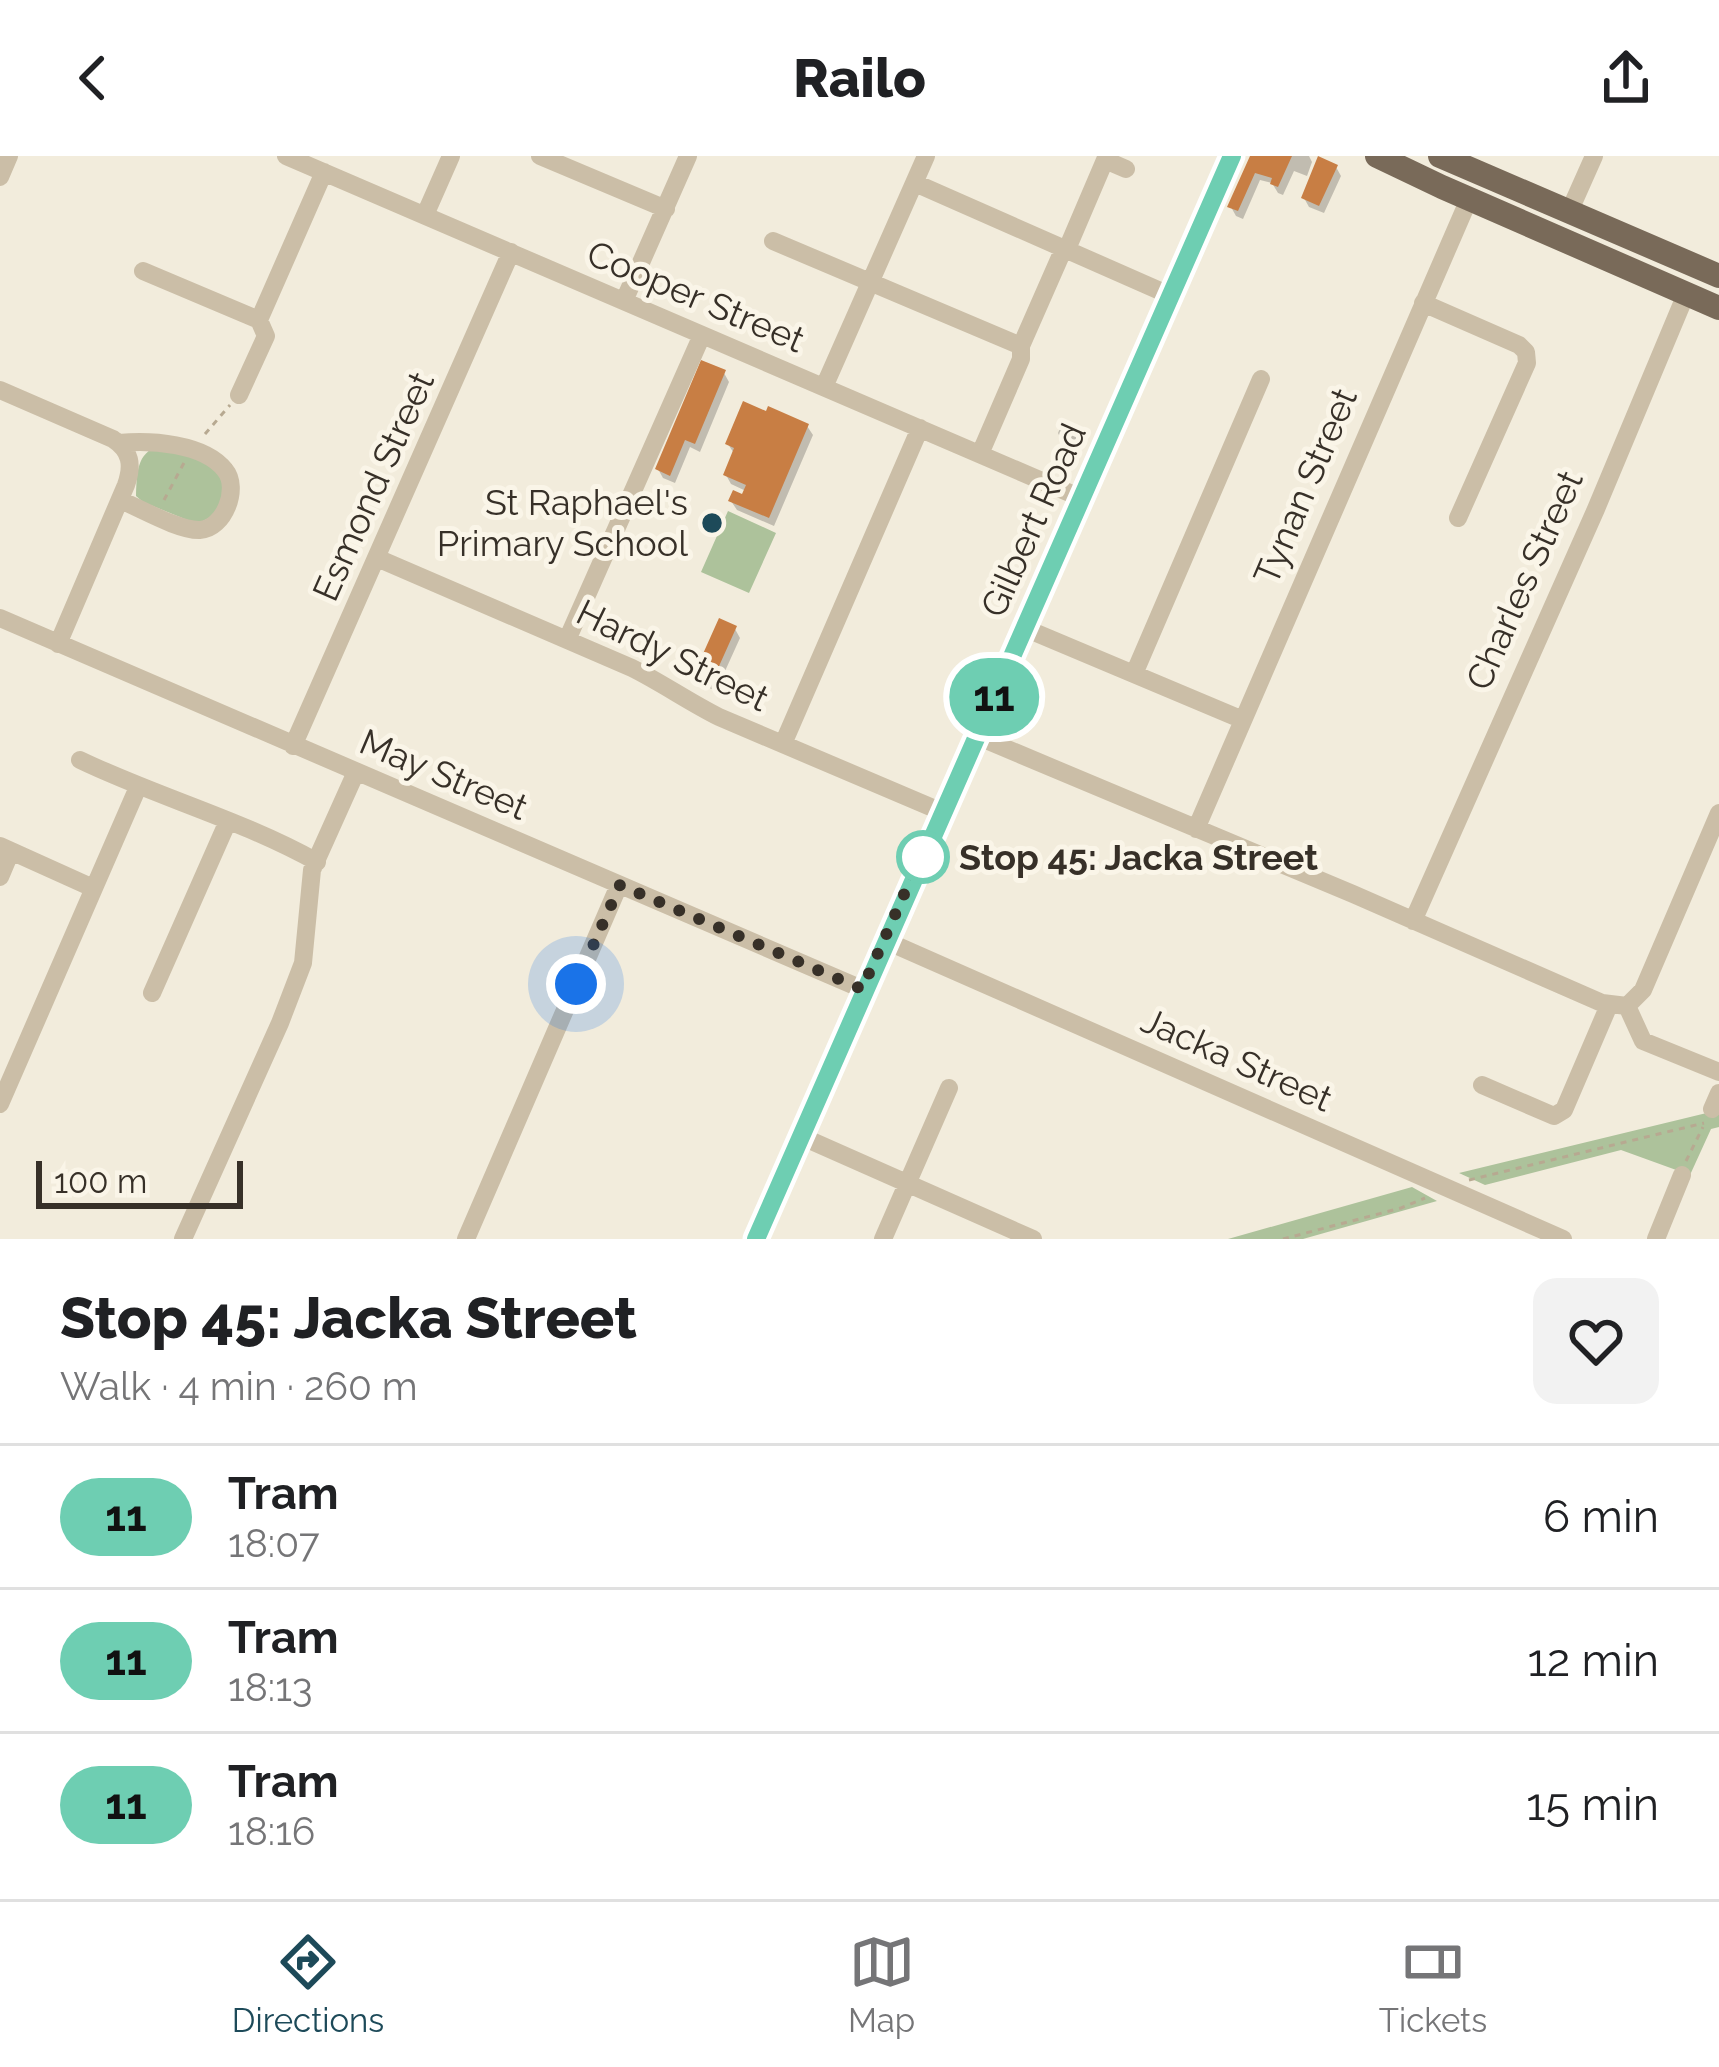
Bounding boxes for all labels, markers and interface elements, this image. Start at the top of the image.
icon: back [60,45,126,111]
icon: share [1593,45,1659,111]
text: Railo [793,46,926,110]
street label: Cooper Street [581,231,811,361]
street label: Esmond Street [304,365,442,607]
street label: Tynan Street [1245,382,1365,590]
street label: Gilbert Road [972,417,1094,623]
street label: Charles Street [1457,464,1591,696]
place label: St Raphael's Primary School [437,481,688,564]
marker: St Raphael's Primary School [699,510,725,536]
street label: Hardy Street [570,591,776,719]
line badge: 11 [940,658,1048,736]
text: 11 [973,672,1015,721]
street label: May Street [354,720,534,828]
marker: Stop 45: Jacka Street [898,832,948,882]
place label: Stop 45: Jacka Street [959,836,1318,878]
your location [546,954,606,1014]
street label: Jacka Street [1135,998,1339,1120]
scale bar [36,1155,243,1208]
text: 100 m [54,1162,147,1201]
button: heart [1533,1278,1659,1404]
text: Stop 45: Jacka Street [60,1284,637,1351]
text: Walk · 4 min · 260 m [60,1363,418,1409]
text: Tram [228,1467,339,1520]
text: 6 min [1543,1490,1659,1543]
text: 11 [105,1492,147,1541]
text: 18:07 [228,1520,320,1566]
text: Tram [228,1611,339,1664]
text: 12 min [1527,1634,1659,1687]
text: 11 [105,1636,147,1685]
text: 18:13 [228,1664,313,1710]
text: Tram [228,1755,339,1808]
text: 15 min [1526,1778,1659,1831]
text: 11 [105,1780,147,1829]
text: 18:16 [228,1808,315,1854]
tab: Directions [232,1929,384,2040]
tab: Map [848,1929,915,2040]
tab: Tickets [1379,1929,1487,2040]

